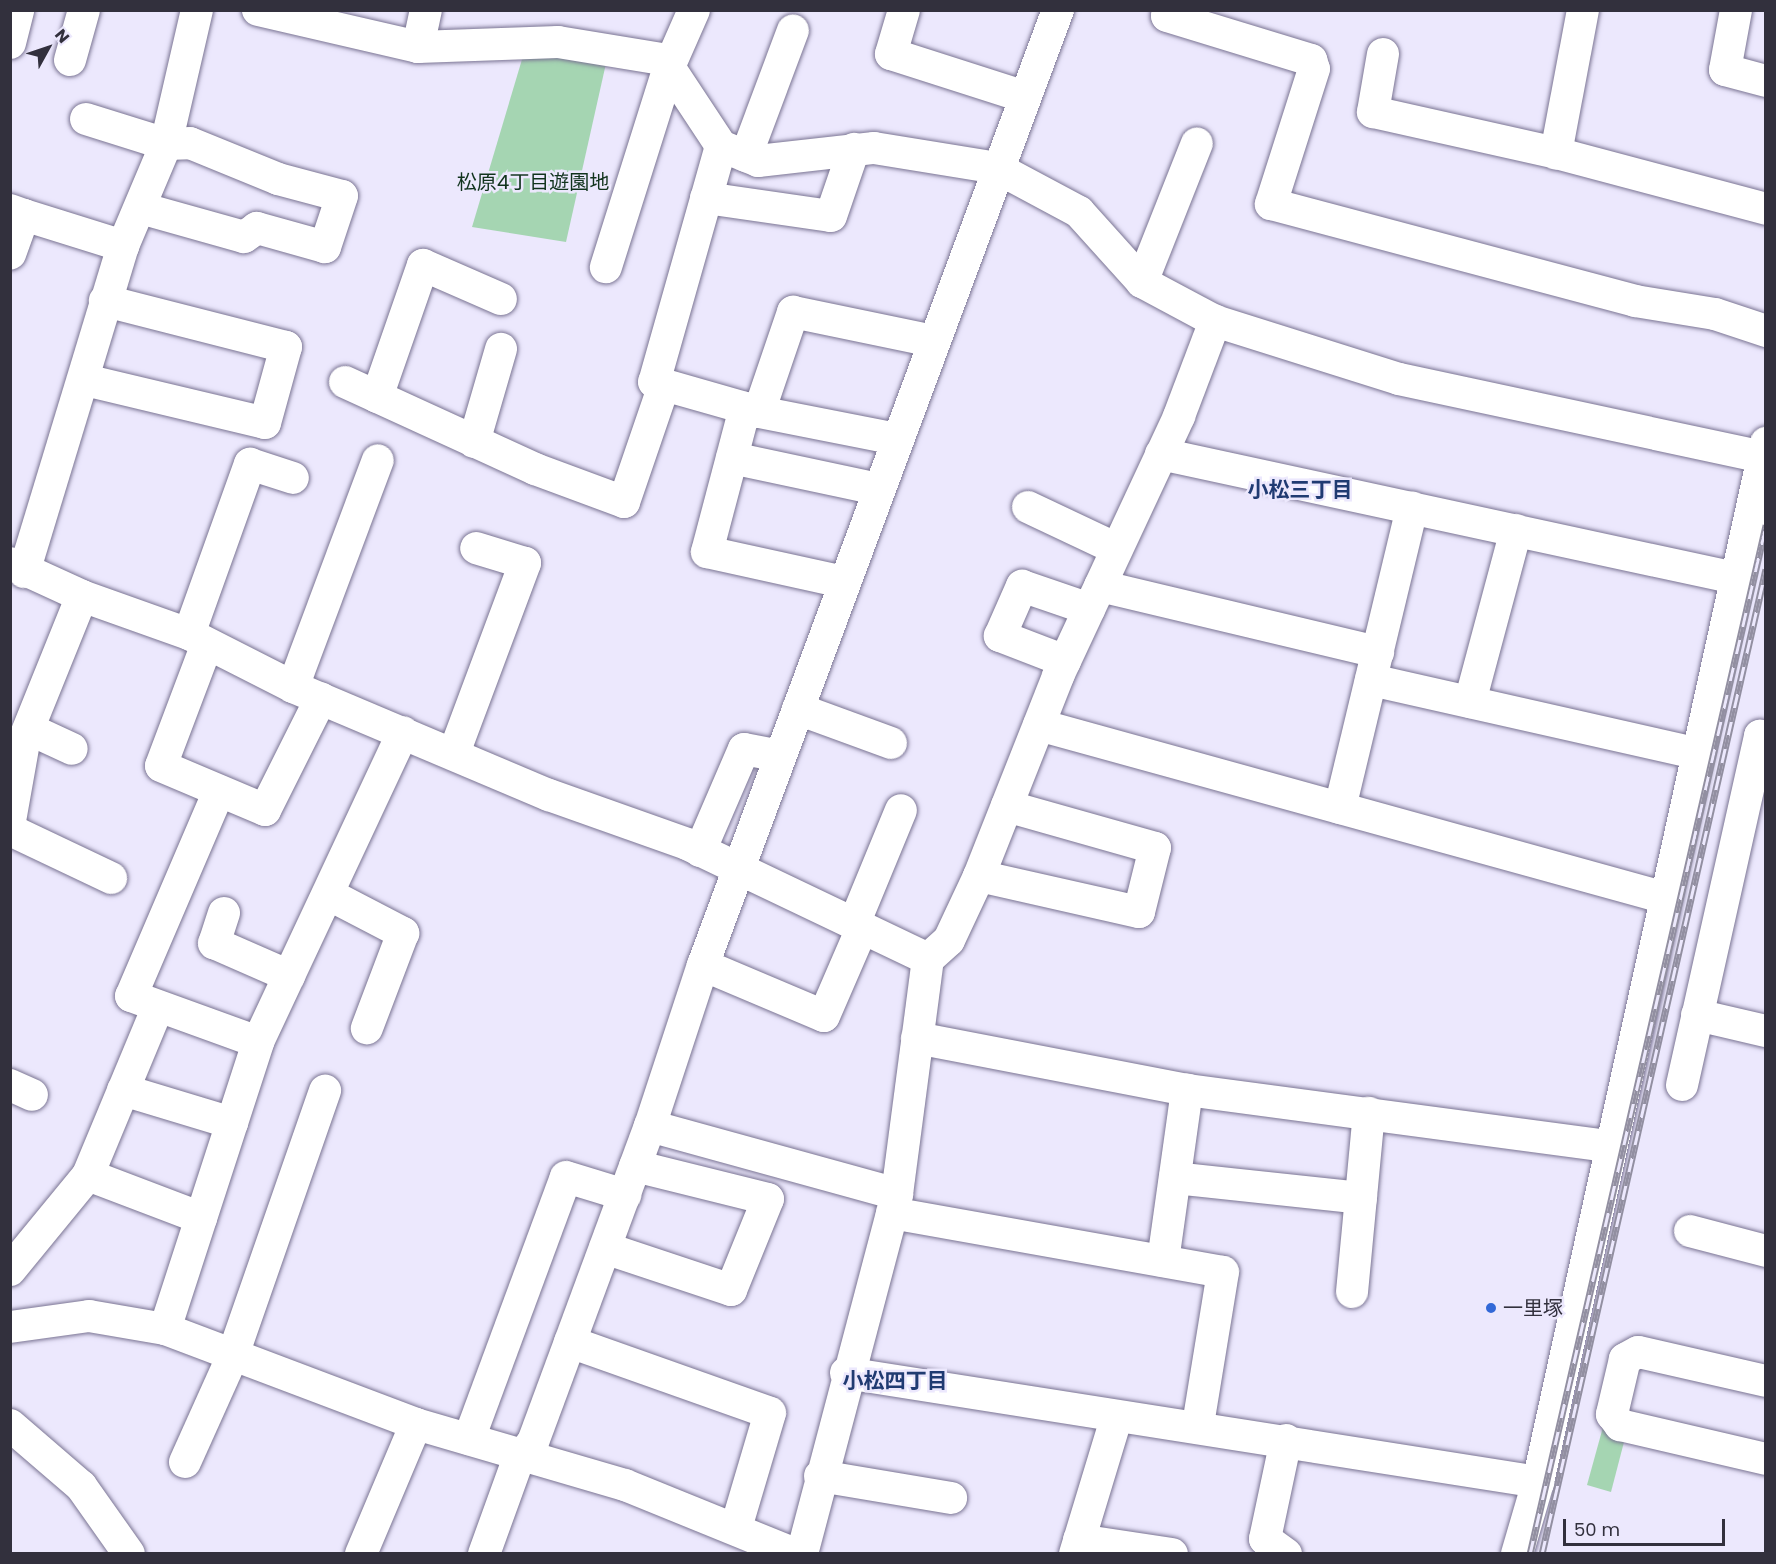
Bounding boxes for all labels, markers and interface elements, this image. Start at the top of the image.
north arrow [18,18,78,78]
text: N [49,24,75,48]
park label: 松原4丁目遊園地 [457,170,609,194]
district label: 小松三丁目 [1248,477,1352,503]
place label: 一里塚 [1503,1296,1563,1320]
marker: 一里塚 [1484,1301,1498,1315]
district label: 小松四丁目 [843,1368,947,1394]
scale bar [1566,1507,1728,1545]
text: 50 m [1574,1517,1620,1542]

